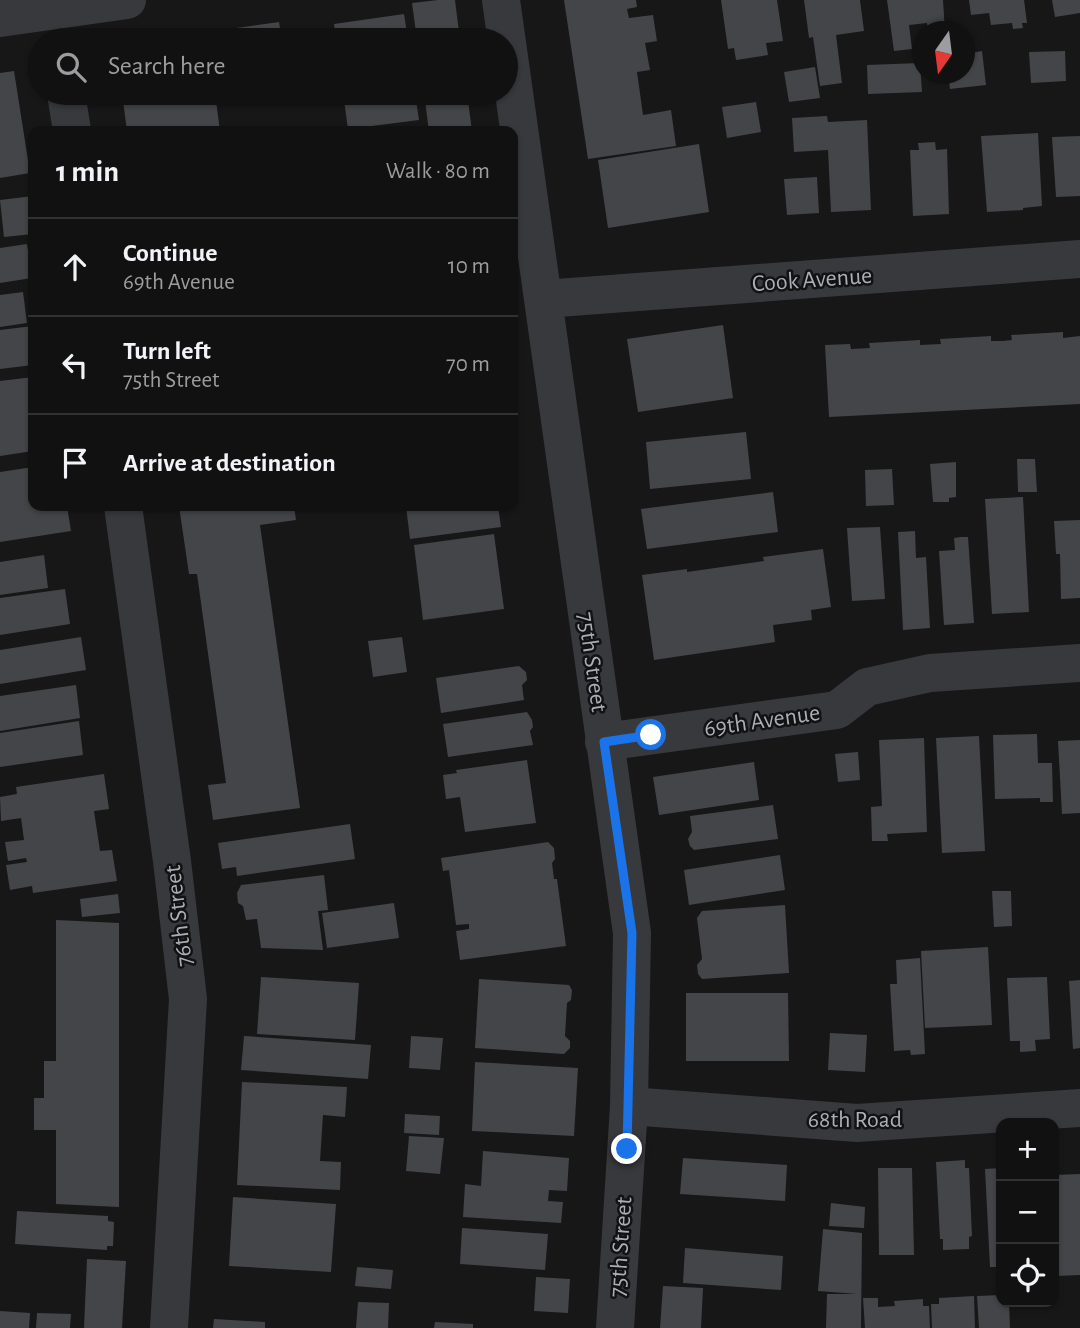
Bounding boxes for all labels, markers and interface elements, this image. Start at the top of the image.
north arrow [912,21,975,84]
search box [28,28,518,105]
icon: search [52,48,90,86]
text: Search here [108,53,226,79]
text: 1 min [56,157,119,187]
text: Walk · 80 m [386,160,490,183]
text: Continue [123,240,218,266]
icon: ahead [56,248,94,286]
text: 10 m [448,255,490,278]
street label: Cook Avenue [751,264,873,296]
text: 69th Avenue [123,271,235,294]
text: Turn left [123,338,211,364]
icon: left [56,346,94,384]
text: 70 m [446,353,490,376]
text: 75th Street [123,369,219,392]
icon: arrive [56,444,94,482]
text: Arrive at destination [123,450,336,476]
street label: 75th Street [573,611,611,714]
street label: 69th Avenue [703,701,822,741]
route start [635,719,666,750]
street label: 76th Street [161,864,197,968]
street label: 68th Road [808,1108,902,1132]
map controls [996,1118,1059,1307]
button: + [996,1118,1059,1181]
route end [611,1133,642,1164]
button: − [996,1181,1059,1244]
street label: 75th Street [606,1196,637,1298]
button: locate [996,1244,1059,1307]

